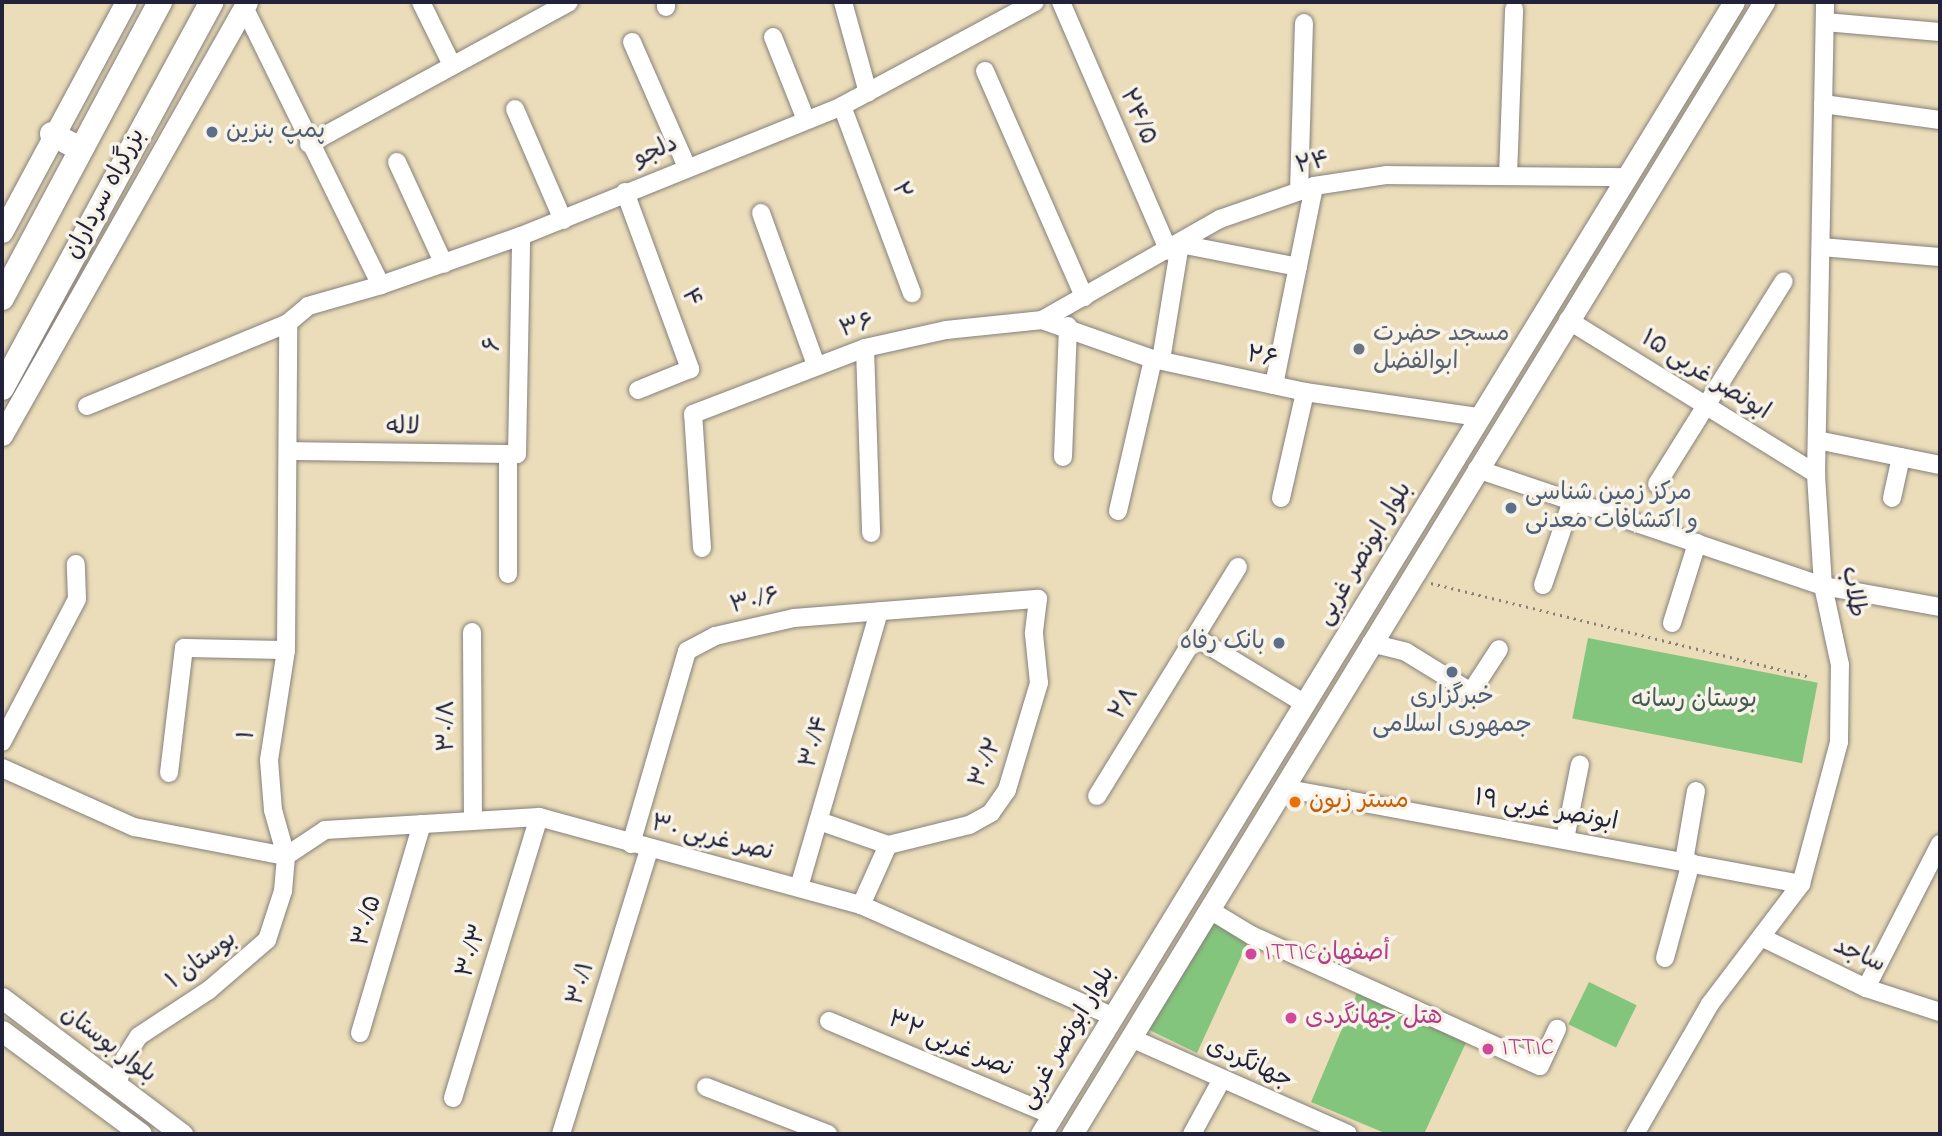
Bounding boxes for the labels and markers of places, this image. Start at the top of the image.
place label: پمپ بنزین [226,118,325,146]
marker: پمپ بنزین [204,124,220,140]
place label: مسجد حضرت ابوالفضل [1373,321,1509,377]
marker: مسجد حضرت ابوالفضل [1351,341,1367,357]
place label: مرکز زمین شناسی و اکتشافات معدنی [1525,480,1698,536]
marker: مرکز زمین شناسی و اکتشافات معدنی [1503,500,1519,516]
place label: بانک رفاه [1180,629,1265,657]
marker: بانک رفاه [1271,635,1287,651]
marker: خبرگزاری جمهوری اسلامی [1444,664,1460,680]
place label: خبرگزاری جمهوری اسلامی [1372,684,1532,740]
place label: مستر زبون [1309,788,1409,816]
marker: مستر زبون [1287,794,1303,810]
place label: ITTICأصفهان [1265,940,1390,968]
marker: ITTICأصفهان [1243,946,1259,962]
place label: هتل جهانگردی [1305,1004,1443,1032]
marker: هتل جهانگردی [1283,1010,1299,1026]
place label: ITTIC [1502,1035,1554,1063]
marker: ITTIC [1480,1041,1496,1057]

